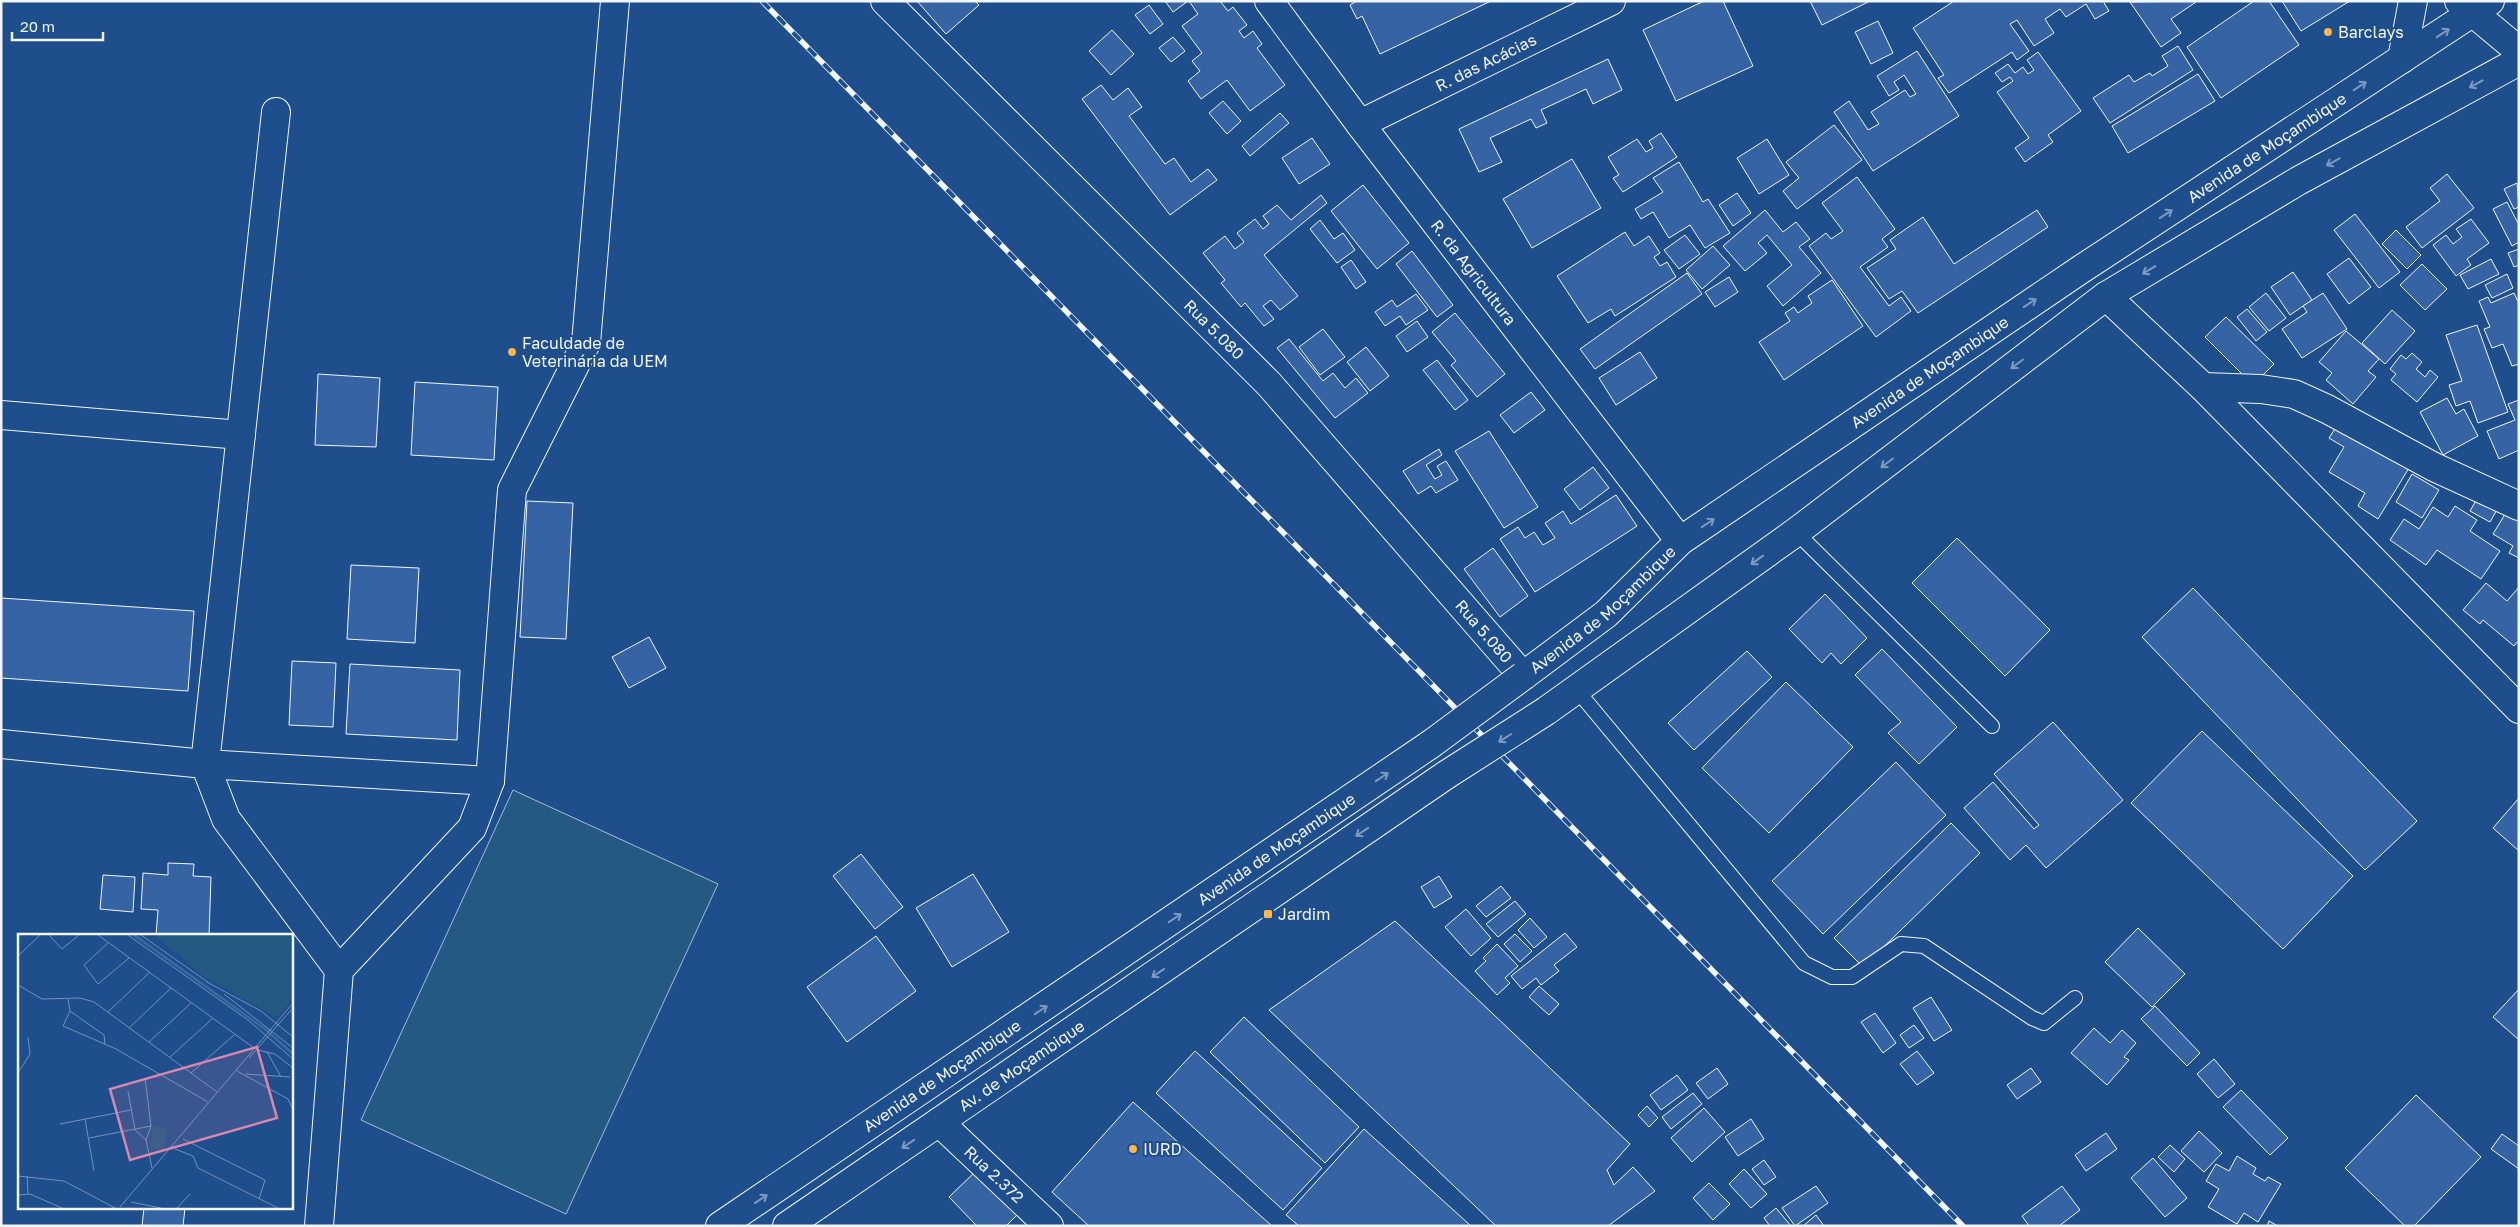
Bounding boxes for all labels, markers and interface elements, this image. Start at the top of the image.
scale bar [12,10,104,42]
text: 20 m [20,17,55,35]
place label: Barclays [2338,22,2404,42]
marker: Barclays [2322,26,2334,38]
one-way arrow [2435,27,2449,37]
street label: R. das Acácias [1432,29,1540,96]
one-way arrow [2469,80,2484,89]
one-way arrow [2353,81,2367,91]
street label: Avenida de Moçambique [2183,88,2350,207]
one-way arrow [2326,157,2341,167]
one-way arrow [2158,208,2172,218]
street label: R. da Agricultura [1427,215,1521,329]
one-way arrow [2143,266,2157,276]
street label: Rua 5.080 [1180,295,1249,364]
one-way arrow [2023,298,2037,308]
street label: Avenida de Moçambique [1847,311,2012,432]
place label: Faculdade de Veterinária da UEM [522,333,668,371]
marker: Faculdade de Veterinária da UEM [506,346,518,358]
one-way arrow [2010,359,2024,369]
one-way arrow [1881,457,1894,468]
one-way arrow [1700,517,1714,527]
street label: Avenida de Moçambique [1526,541,1680,677]
one-way arrow [1750,555,1764,565]
street label: Rua 5.080 [1451,596,1517,667]
one-way arrow [1498,732,1512,743]
one-way arrow [1374,772,1388,782]
street label: Avenida de Moçambique [1194,788,1359,909]
one-way arrow [1355,827,1369,837]
place label: Jardim [1278,904,1330,924]
marker: Jardim [1262,908,1274,920]
one-way arrow [1168,913,1182,923]
inset map [18,934,292,1210]
one-way arrow [1151,968,1165,978]
one-way arrow [1033,1005,1047,1015]
street label: Avenida de Moçambique [859,1015,1024,1136]
street label: Av. de Moçambique [955,1016,1088,1116]
one-way arrow [901,1138,915,1149]
place label: IURD [1143,1139,1182,1159]
street label: Rua 2.372 [960,1141,1028,1207]
marker: IURD [1127,1143,1139,1155]
one-way arrow [754,1193,768,1204]

